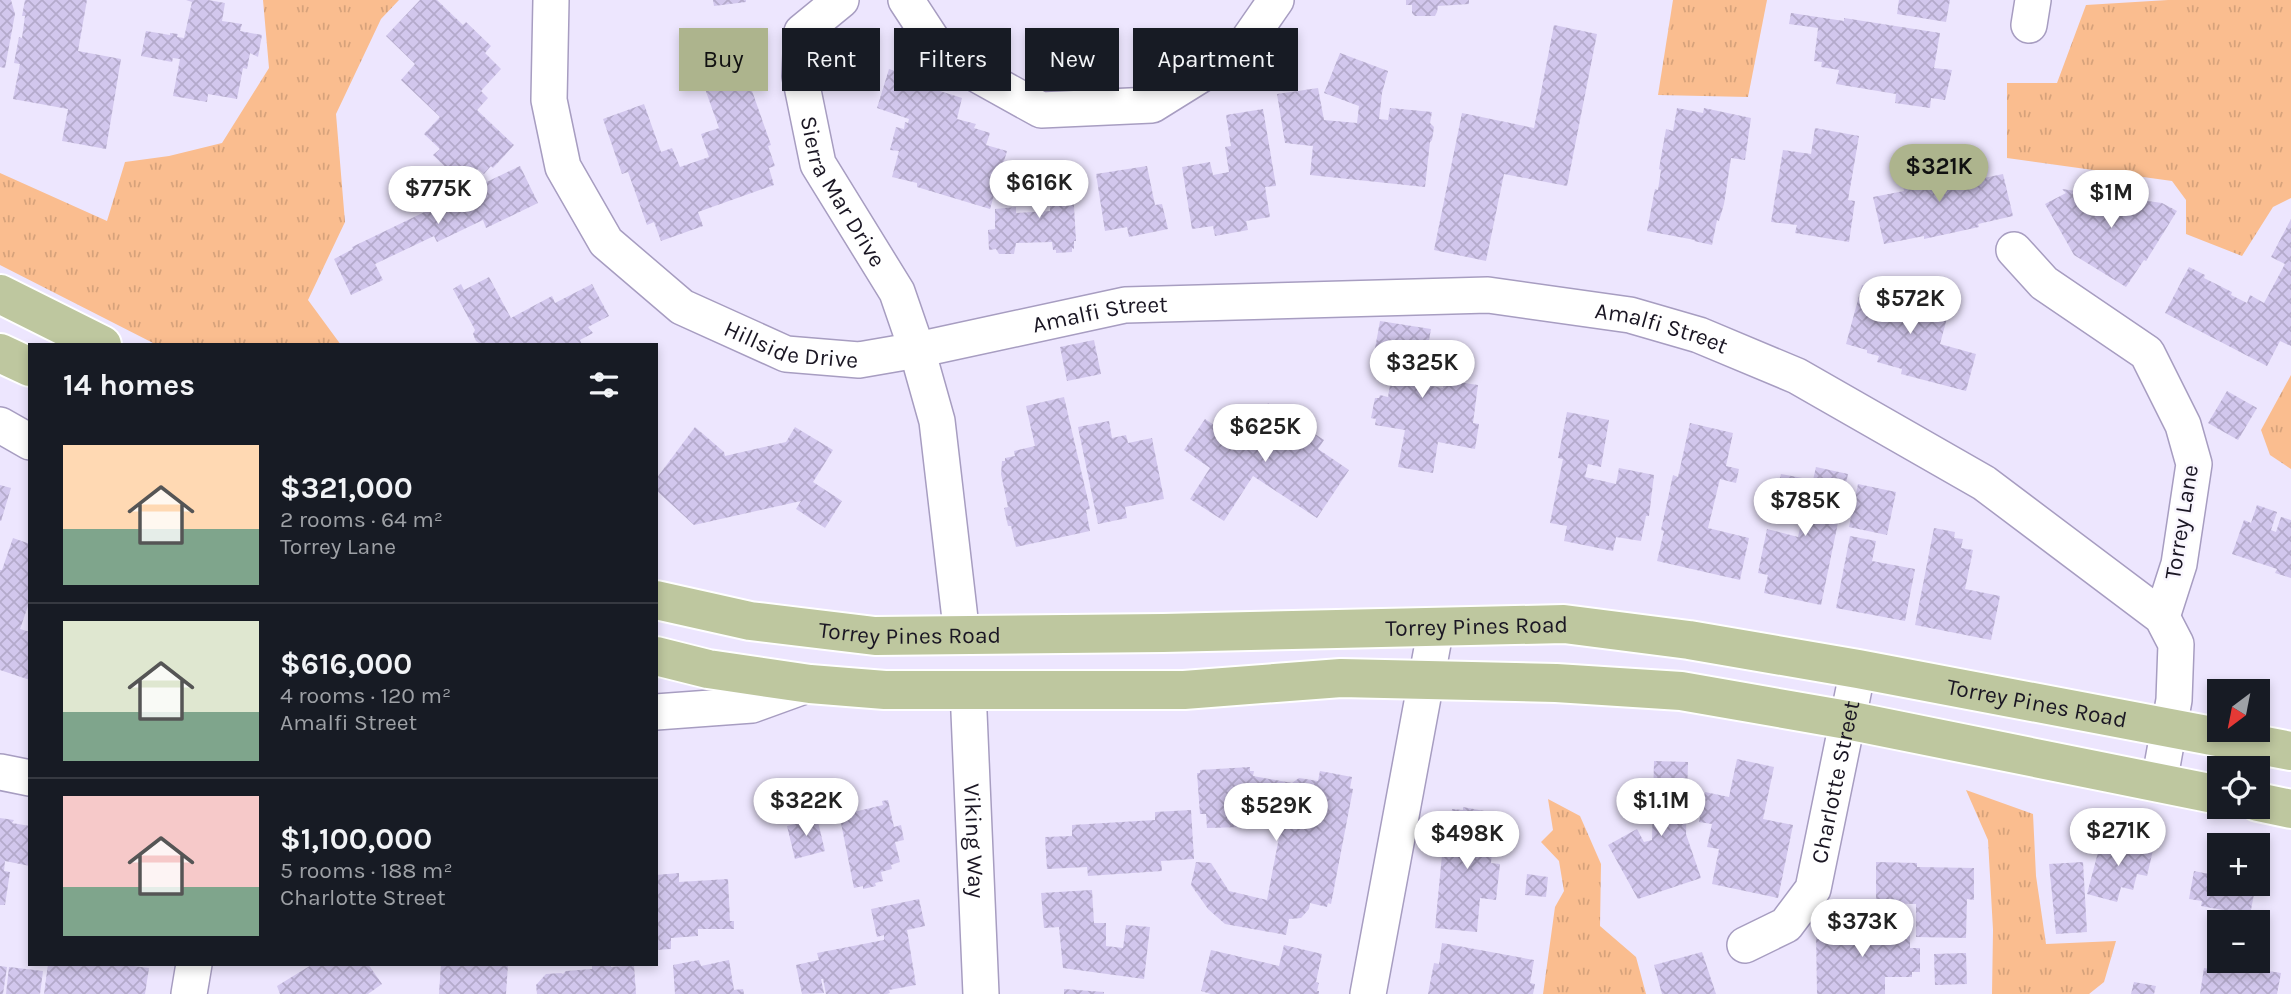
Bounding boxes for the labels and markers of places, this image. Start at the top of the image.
pin: $321K [1890,144,1988,204]
pin: $616K [990,160,1088,220]
pin: $775K [389,166,487,226]
pin: $1M [2077,170,2145,230]
pin: $572K [1861,276,1959,336]
pin: $325K [1373,340,1471,400]
pin: $625K [1216,405,1314,464]
pin: $785K [1756,478,1854,538]
pin: $322K [757,778,855,838]
pin: $1.1M [1612,778,1710,838]
pin: $529K [1227,784,1325,843]
pin: $271K [2069,808,2167,868]
pin: $498K [1418,812,1516,871]
pin: $373K [1813,900,1911,959]

